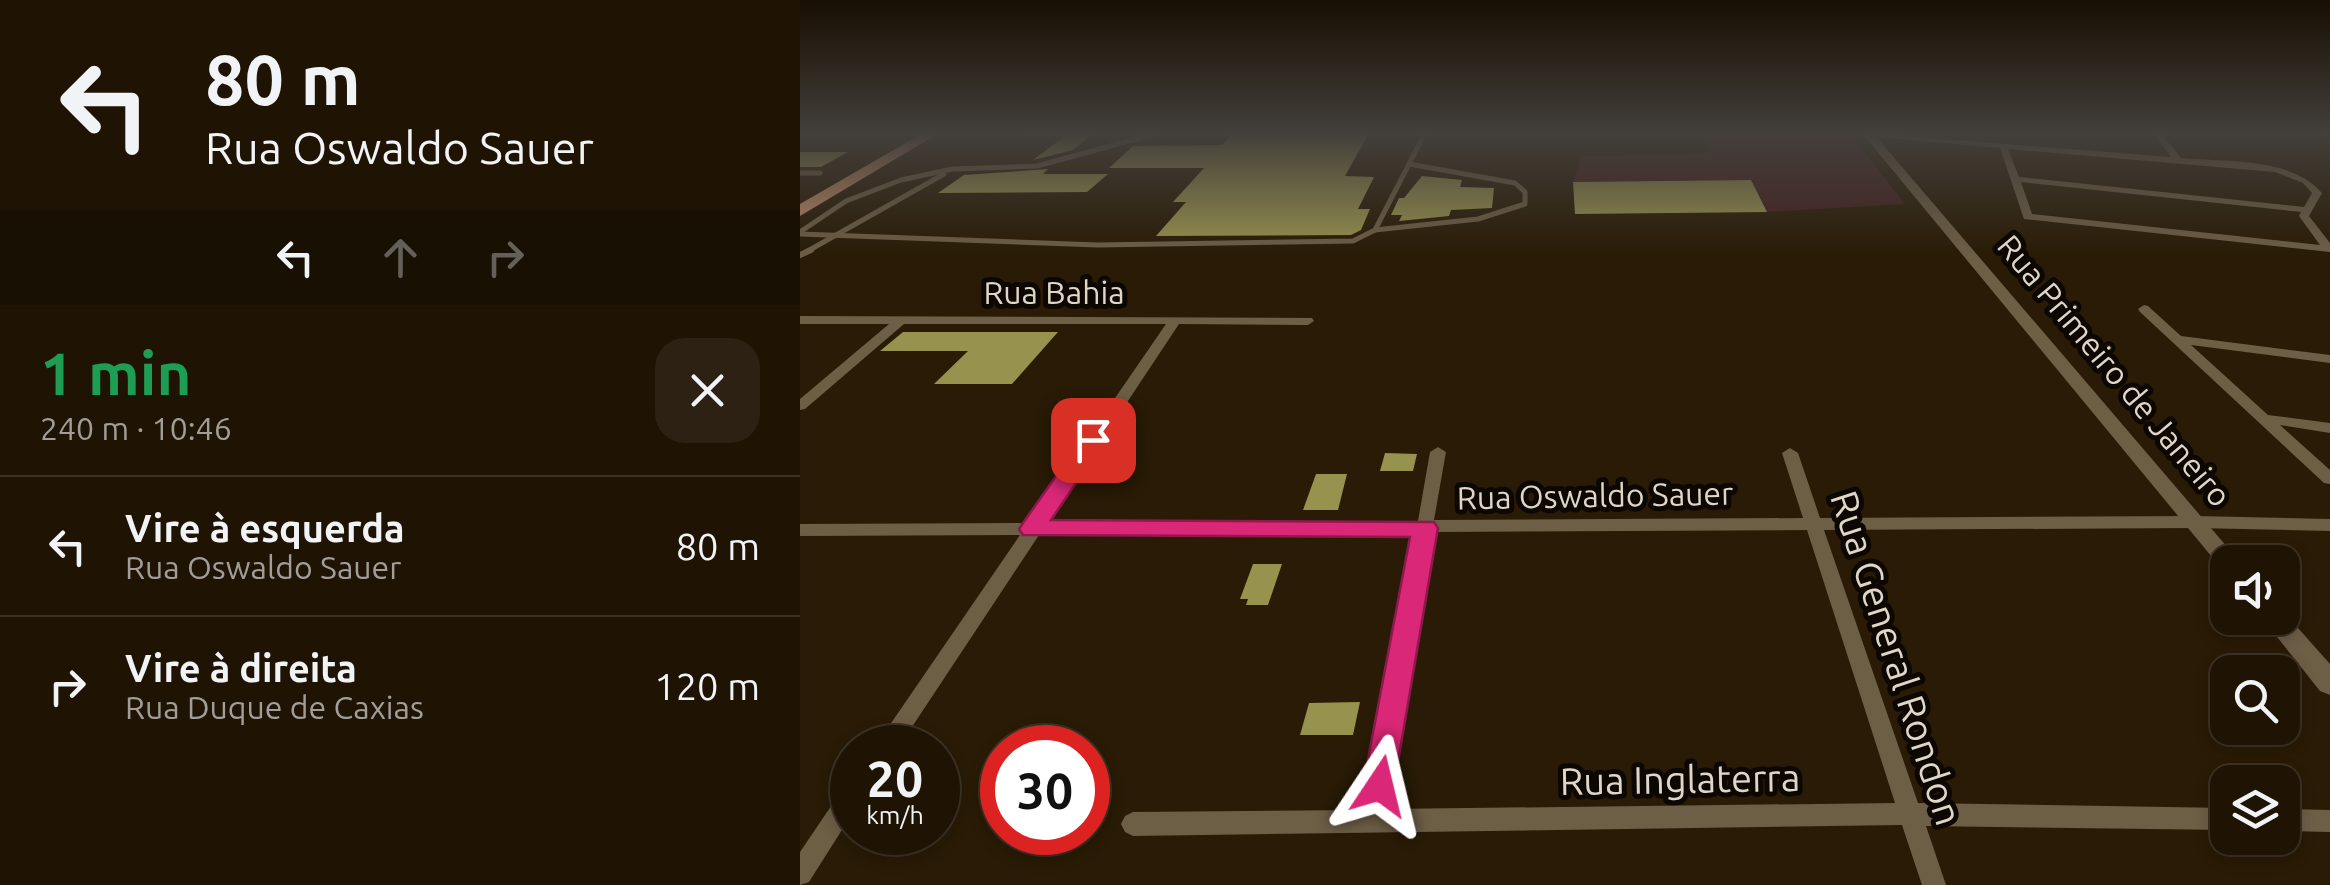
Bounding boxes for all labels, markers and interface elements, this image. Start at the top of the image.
icon: left [40,40,170,170]
text: 80 m [205,40,361,118]
text: Rua Oswaldo Sauer [205,122,594,173]
street label: Rua Primeiro de Janeiro [1991,228,2239,513]
icon: left [268,230,323,285]
icon: ahead [373,230,428,285]
icon: right [478,230,533,285]
street label: Rua Bahia [983,274,1125,310]
button: close [655,338,760,443]
text: 1 min [40,339,192,406]
pin [1051,398,1136,483]
text: 240 m · 10:46 [40,410,232,446]
icon: arrive [1066,413,1121,468]
street label: Rua Oswaldo Sauer [1456,475,1733,515]
street label: Rua General Rondon [1823,485,1971,830]
text: Vire à esquerda [125,507,405,549]
icon: left [40,519,95,574]
text: 80 m [676,525,760,567]
map controls [2210,545,2300,855]
button: sound [2210,545,2300,635]
text: Rua Oswaldo Sauer [125,549,401,585]
text: Vire à direita [125,647,357,689]
button: search [2210,655,2300,745]
icon: right [40,659,95,714]
text: 120 m [654,665,760,707]
text: Rua Duque de Caxias [125,689,424,725]
speed limit sign: 30 [980,725,1110,855]
position arrow [1328,734,1432,838]
text: 20 [867,750,923,806]
street label: Rua Inglaterra [1559,756,1801,802]
button: layers [2210,765,2300,855]
text: km/h [866,801,924,829]

